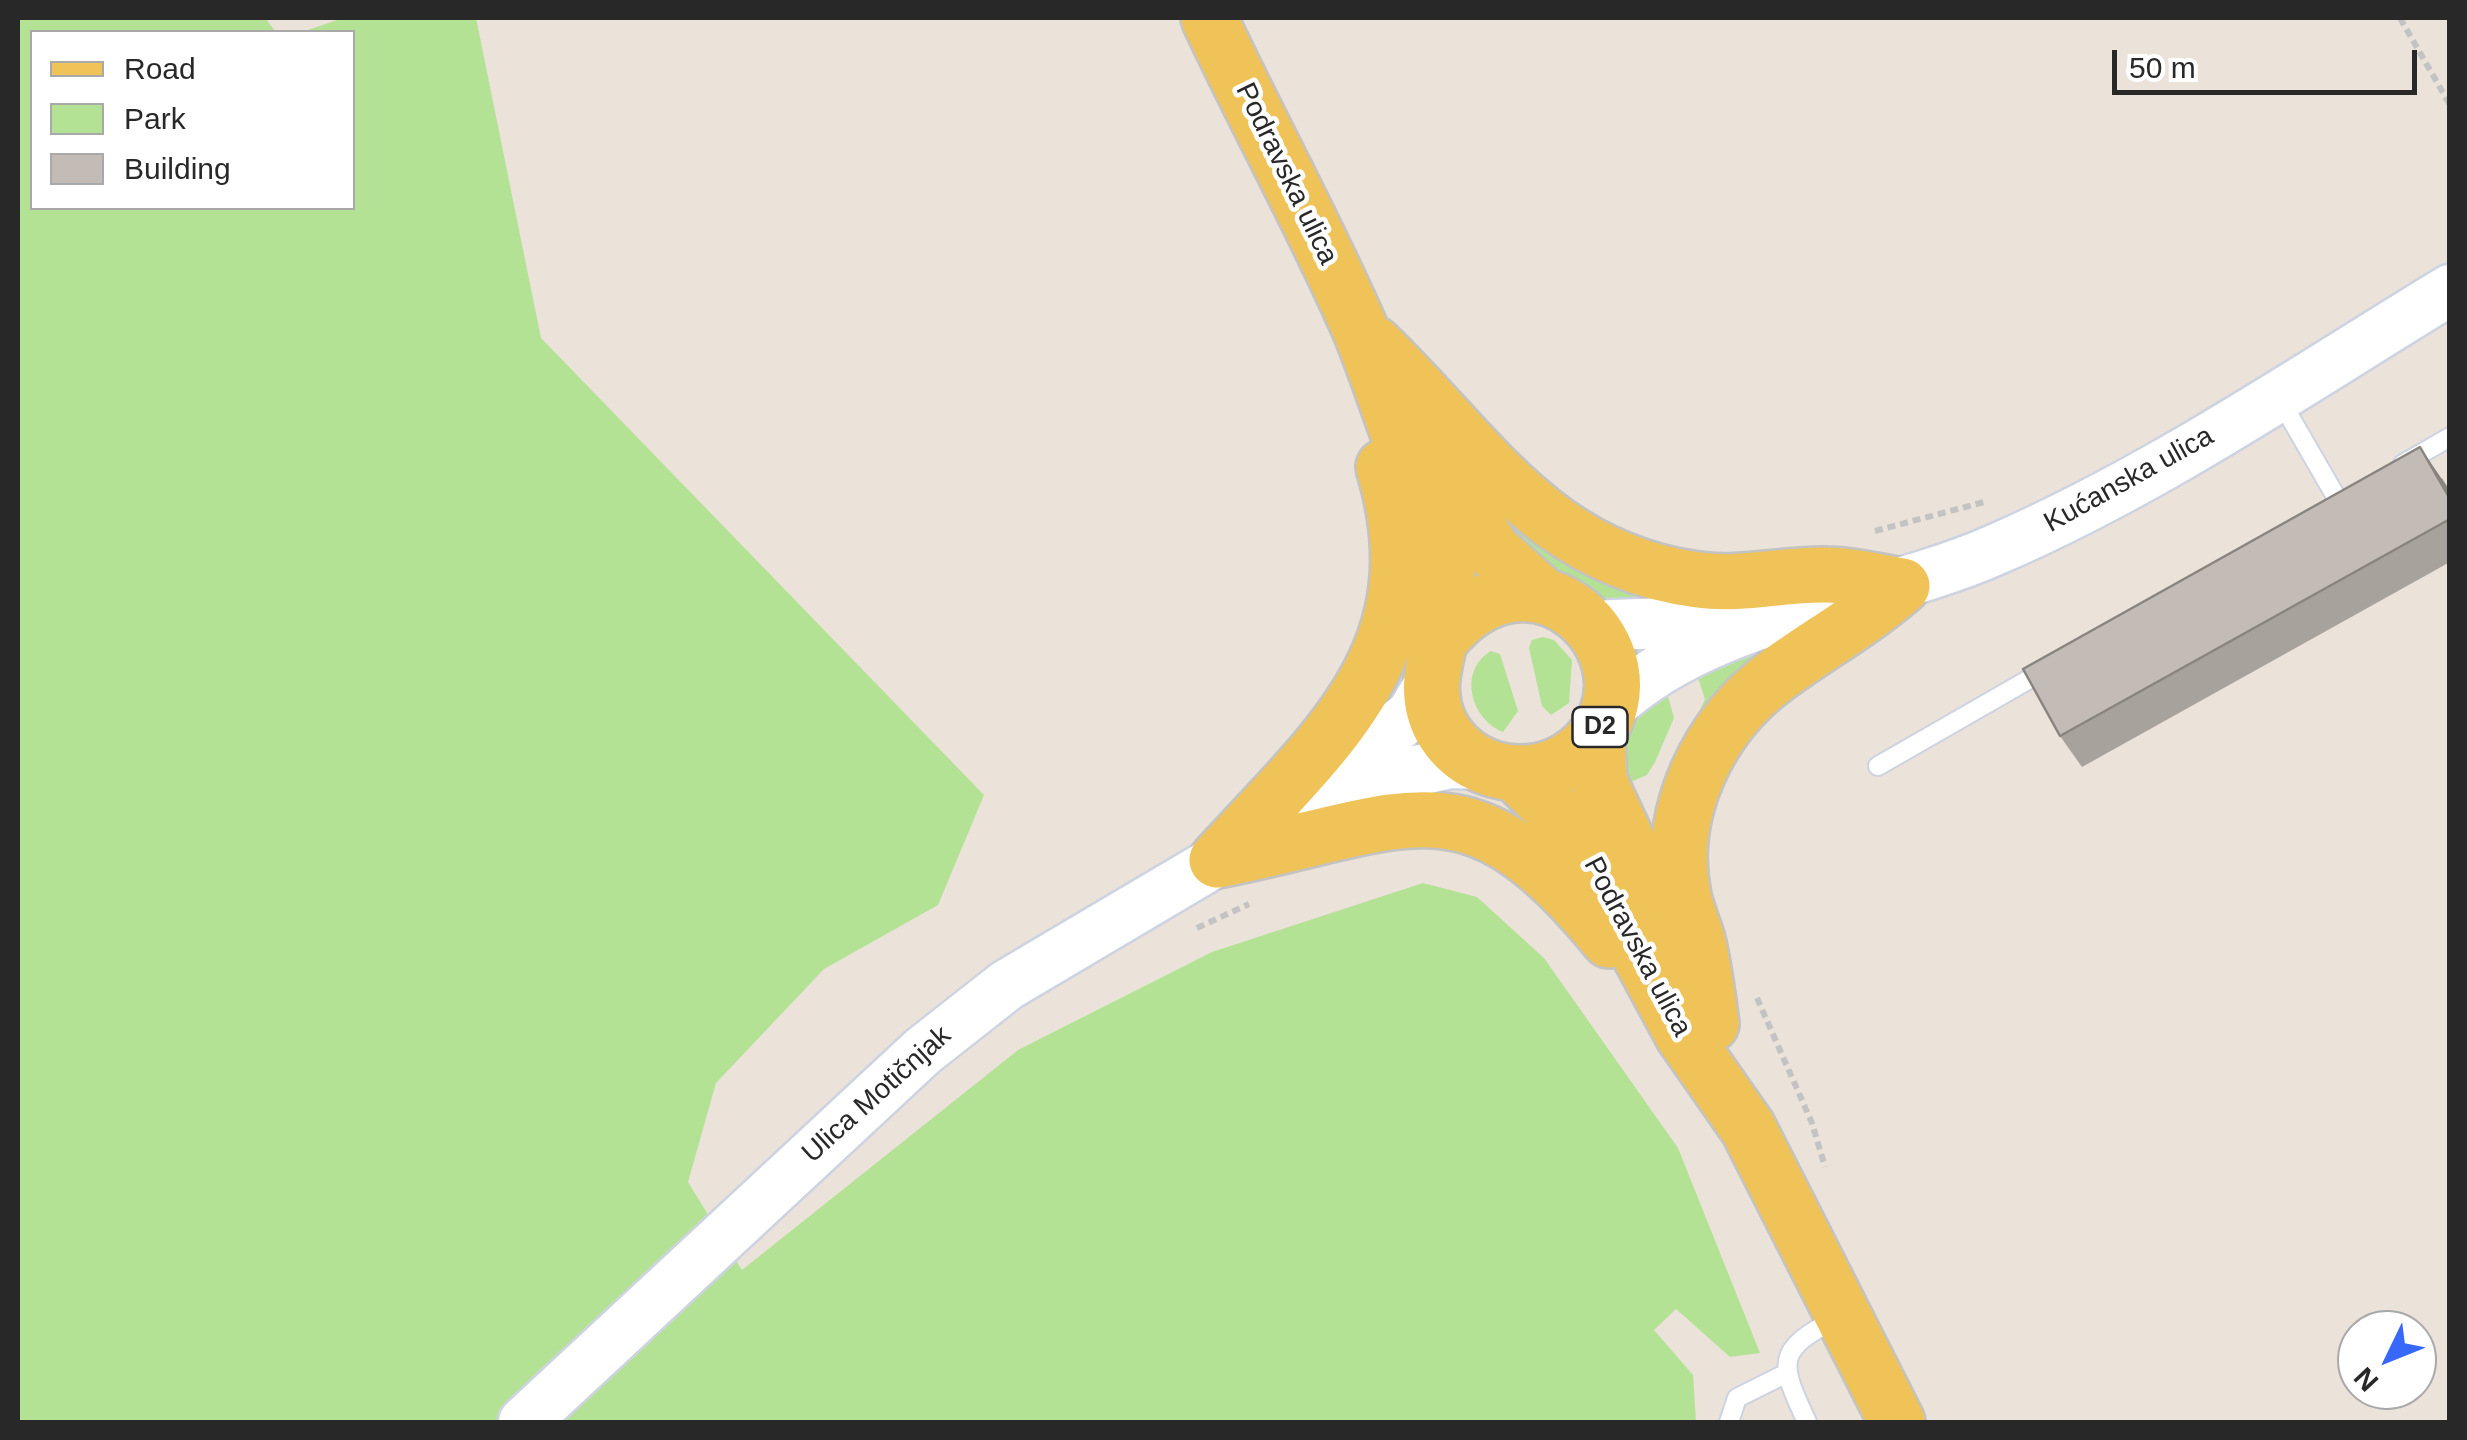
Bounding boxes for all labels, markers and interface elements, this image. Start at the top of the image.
legend [30,30,355,210]
scale bar [2117,30,2422,92]
text: 50 m [2129,51,2196,84]
text: Road [124,52,196,85]
street label: Podravska ulica [1228,78,1344,270]
text: Park [124,102,186,135]
text: Building [124,152,231,185]
street label: Kućanska ulica [2038,420,2220,540]
road number: D2 [1572,707,1628,747]
street label: Podravska ulica [1576,852,1698,1042]
street label: Ulica Motičnjak [796,1020,958,1170]
north arrow [2337,1310,2437,1410]
text: N [2348,1361,2384,1397]

